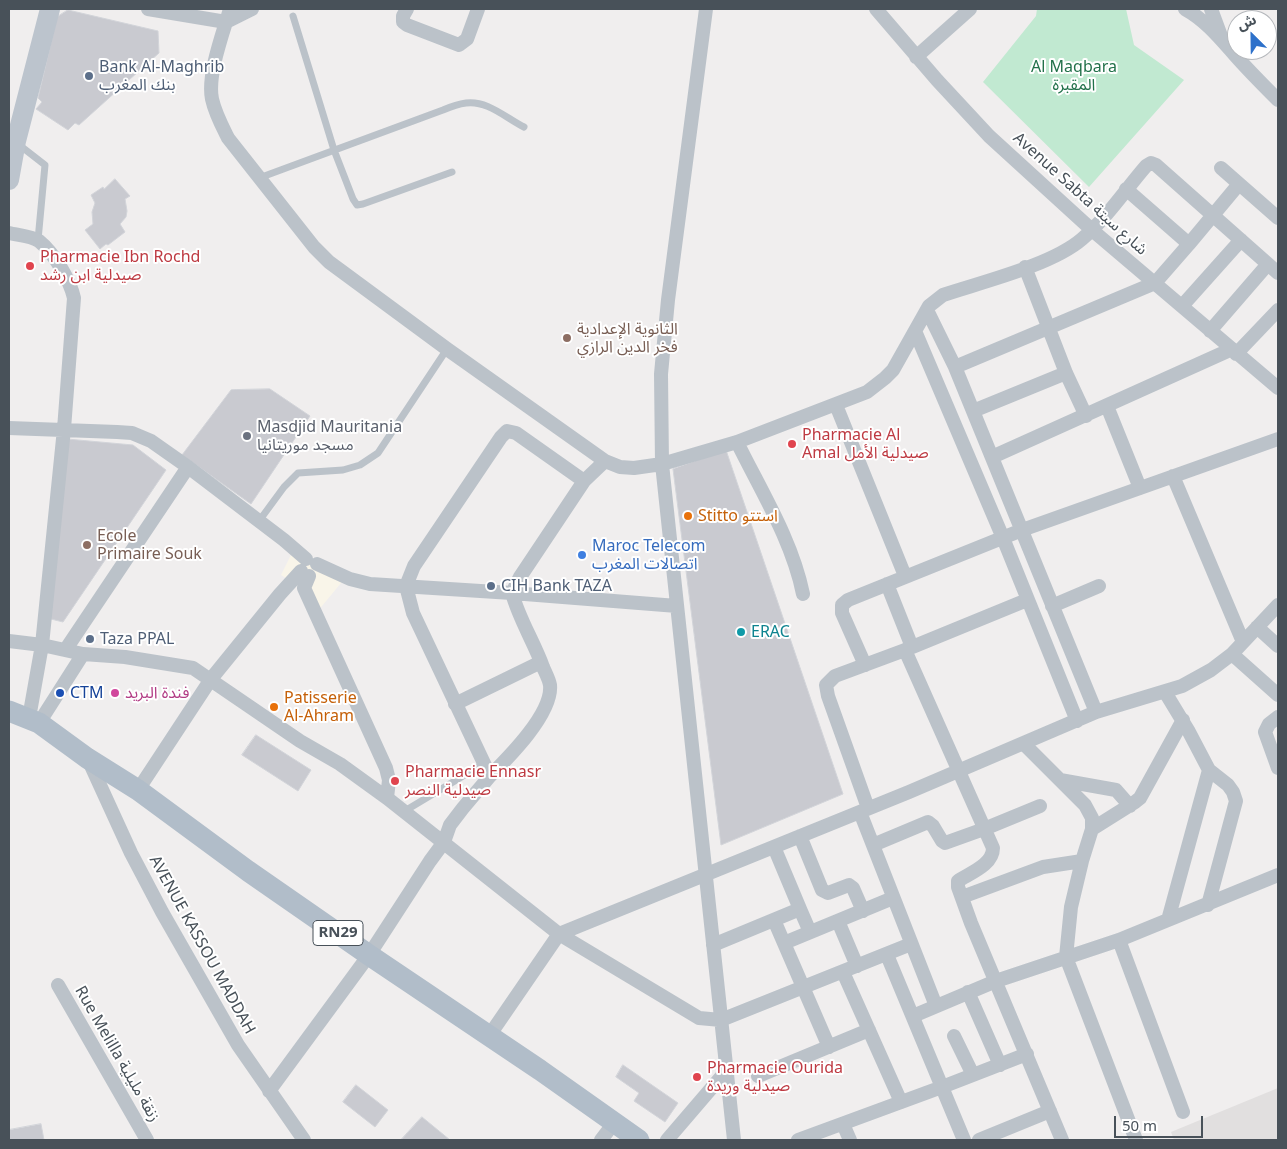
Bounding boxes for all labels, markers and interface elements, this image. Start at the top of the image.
text: ش [1234,9,1259,34]
north arrow [1227,10,1277,60]
place label: Bank Al-Maghrib بنك المغرب [99,57,224,95]
park label: Al Maqbara المقبرة [1031,57,1117,95]
marker: Bank Al-Maghrib بنك المغرب [83,70,95,82]
street label: Avenue Sabta شارع سبتة [1009,129,1151,259]
place label: Pharmacie Ibn Rochd صيدلية ابن رشد [40,247,200,285]
marker: Pharmacie Ibn Rochd صيدلية ابن رشد [24,260,36,272]
place label: الثانوية الإعدادية فخر الدين الرازي [577,319,678,357]
marker: الثانوية الإعدادية فخر الدين الرازي [561,332,573,344]
place label: Masdjid Mauritania مسجد موريتانيا [257,417,402,455]
place label: Pharmacie Al Amal صيدلية الأمل [802,425,929,463]
marker: Masdjid Mauritania مسجد موريتانيا [241,430,253,442]
marker: Pharmacie Al Amal صيدلية الأمل [786,438,798,450]
place label: Stitto استتو [698,506,778,526]
marker: Stitto استتو [682,510,694,522]
place label: Ecole Primaire Souk [97,526,202,564]
place label: Maroc Telecom اتصالات المغرب [592,536,706,574]
marker: Ecole Primaire Souk [81,539,93,551]
marker: Maroc Telecom اتصالات المغرب [576,549,588,561]
place label: CIH Bank TAZA [501,576,612,596]
marker: CIH Bank TAZA [485,580,497,592]
place label: ERAC [751,622,790,642]
marker: ERAC [735,626,747,638]
place label: Taza PPAL [100,629,174,649]
marker: Taza PPAL [84,633,96,645]
place label: CTM [70,683,104,703]
place label: فندة البريد [125,683,189,703]
marker: CTM [54,687,66,699]
marker: فندة البريد [109,687,121,699]
place label: Patisserie Al-Ahram [284,688,357,726]
marker: Patisserie Al-Ahram [268,701,280,713]
place label: Pharmacie Ennasr صيدلية النصر [405,762,541,800]
marker: Pharmacie Ennasr صيدلية النصر [389,775,401,787]
street label: AVENUE KASSOU MADDAH [145,852,259,1038]
road number: RN29 [313,920,363,946]
street label: Rue Melilla زنقة مليلية [70,983,164,1125]
place label: Pharmacie Ourida صيدلية وريدة [707,1058,843,1096]
marker: Pharmacie Ourida صيدلية وريدة [691,1071,703,1083]
scale bar [1117,1106,1206,1138]
text: 50 m [1122,1115,1157,1135]

